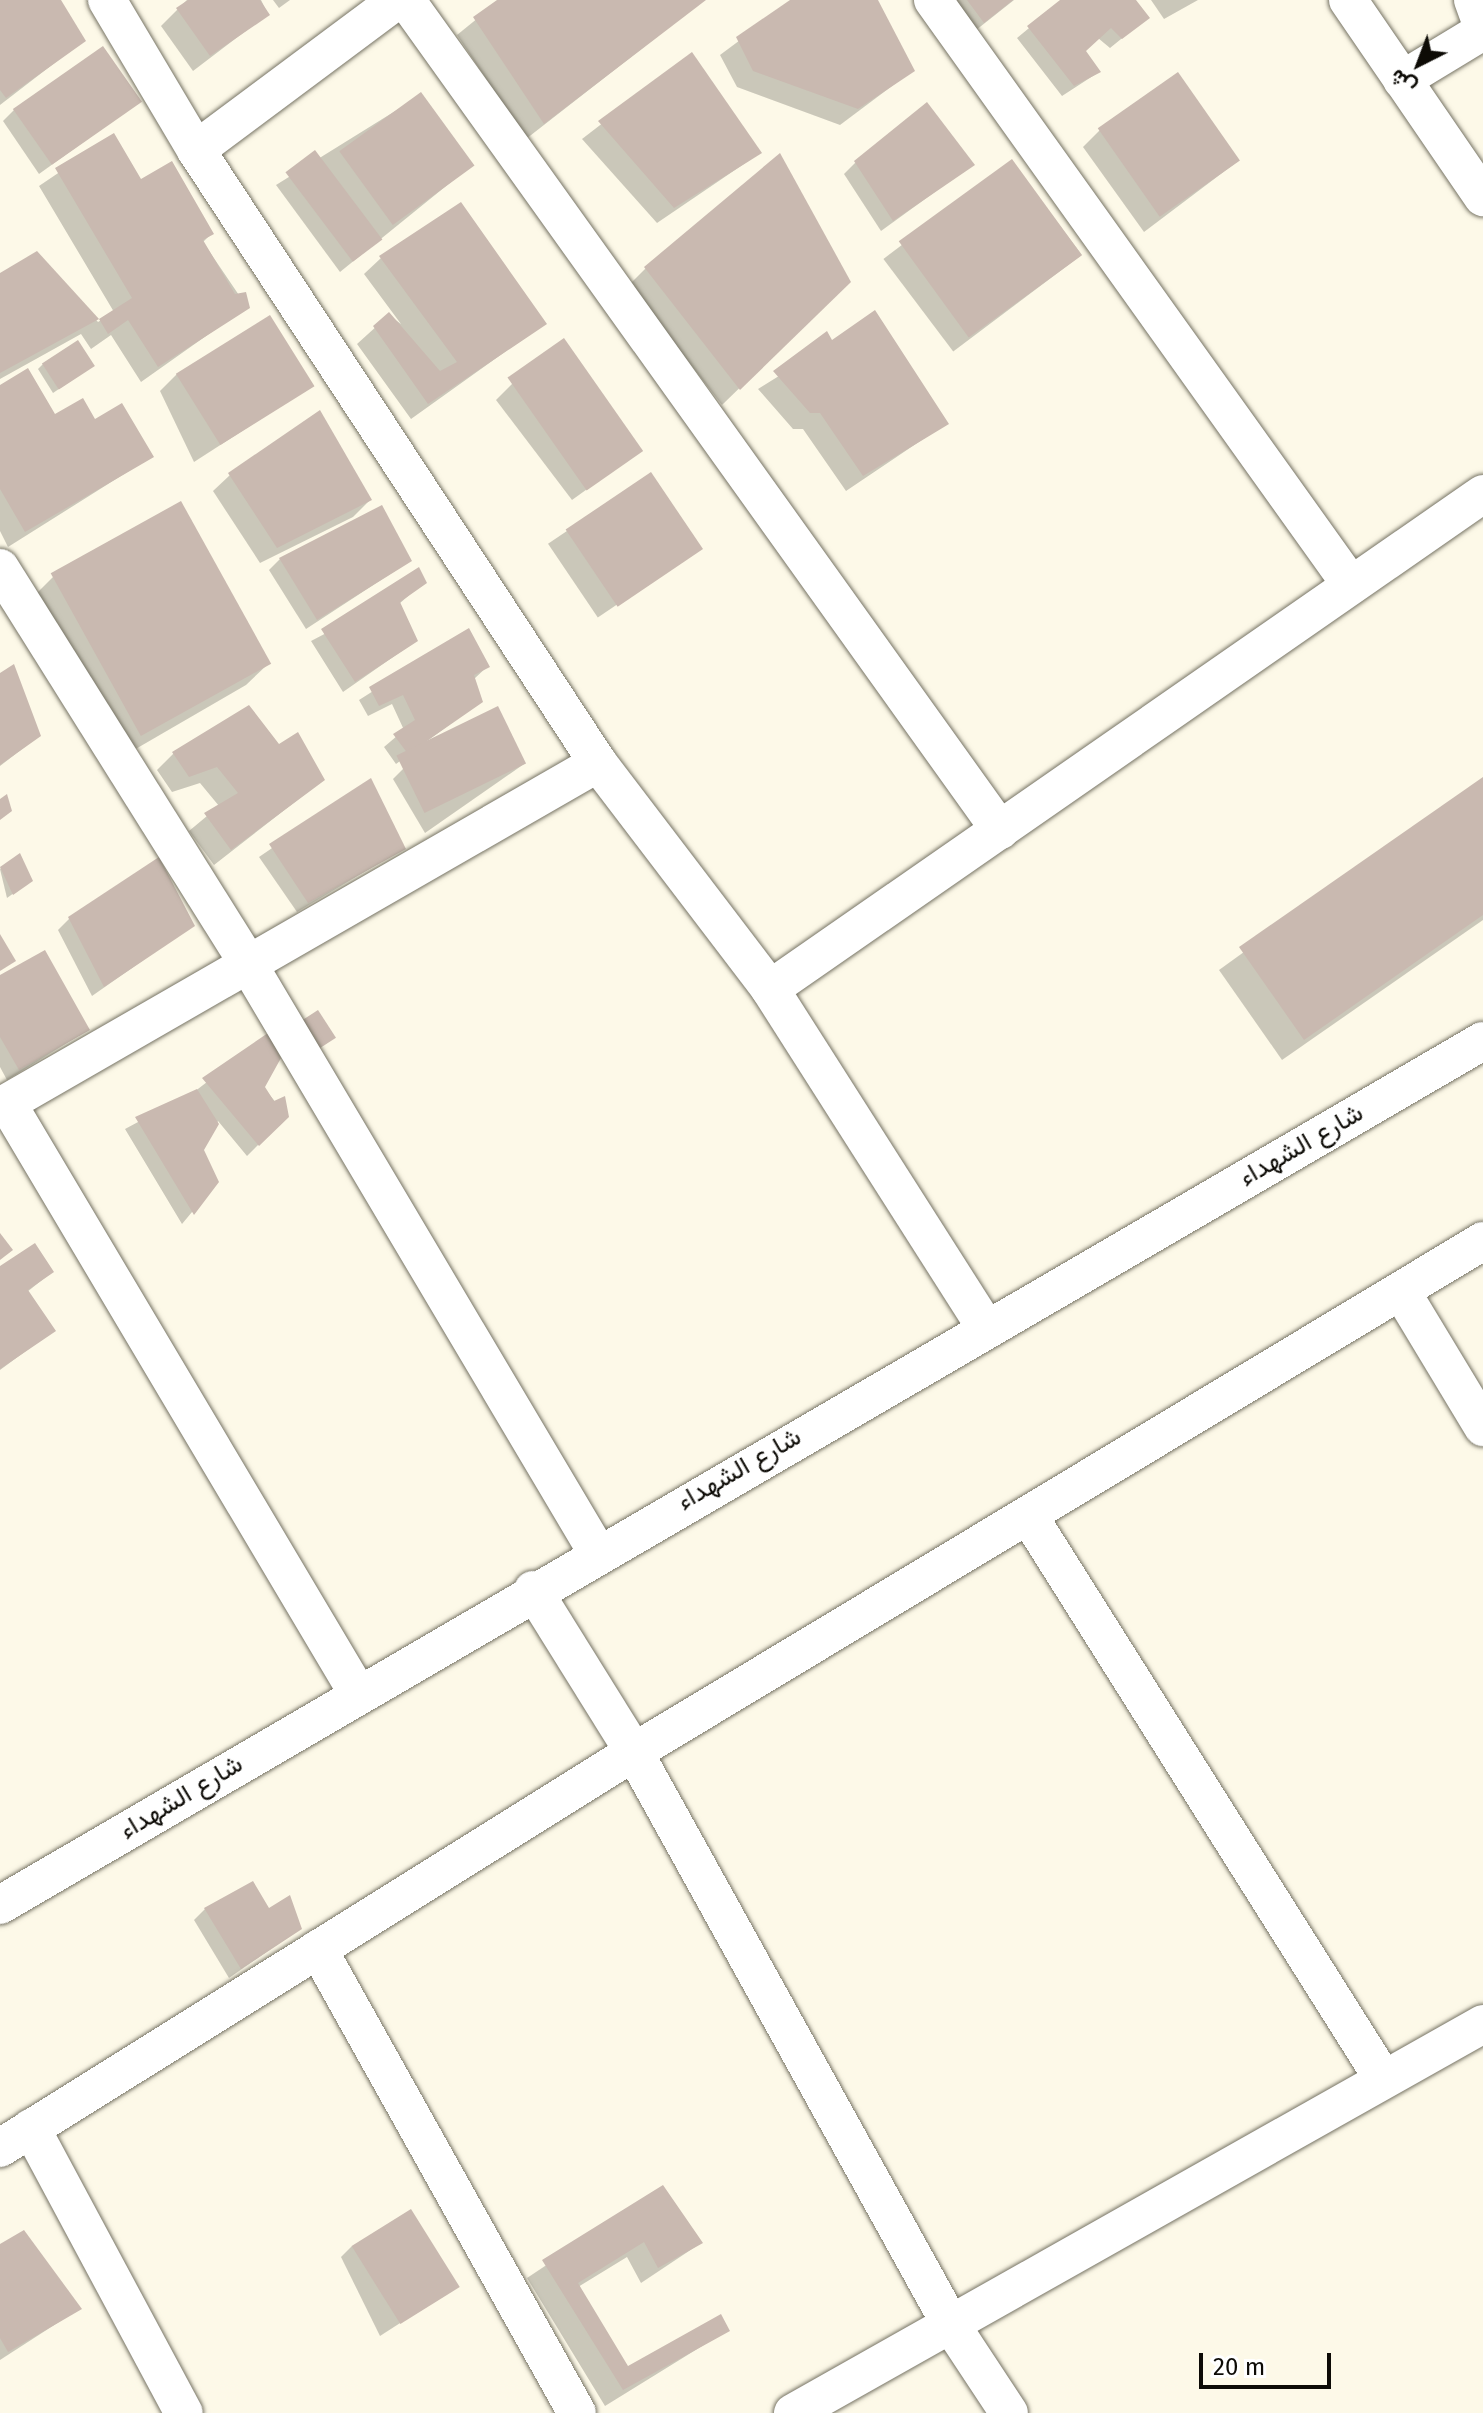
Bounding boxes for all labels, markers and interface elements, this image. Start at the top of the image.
north arrow [1379,24,1459,104]
text: ش [1384,63,1421,101]
street label: شارع الشهداء [1233,1097,1369,1193]
street label: شارع الشهداء [671,1421,807,1517]
street label: شارع الشهداء [114,1748,248,1846]
scale bar [1203,2337,1335,2387]
text: 20 m [1213,2353,1265,2381]

